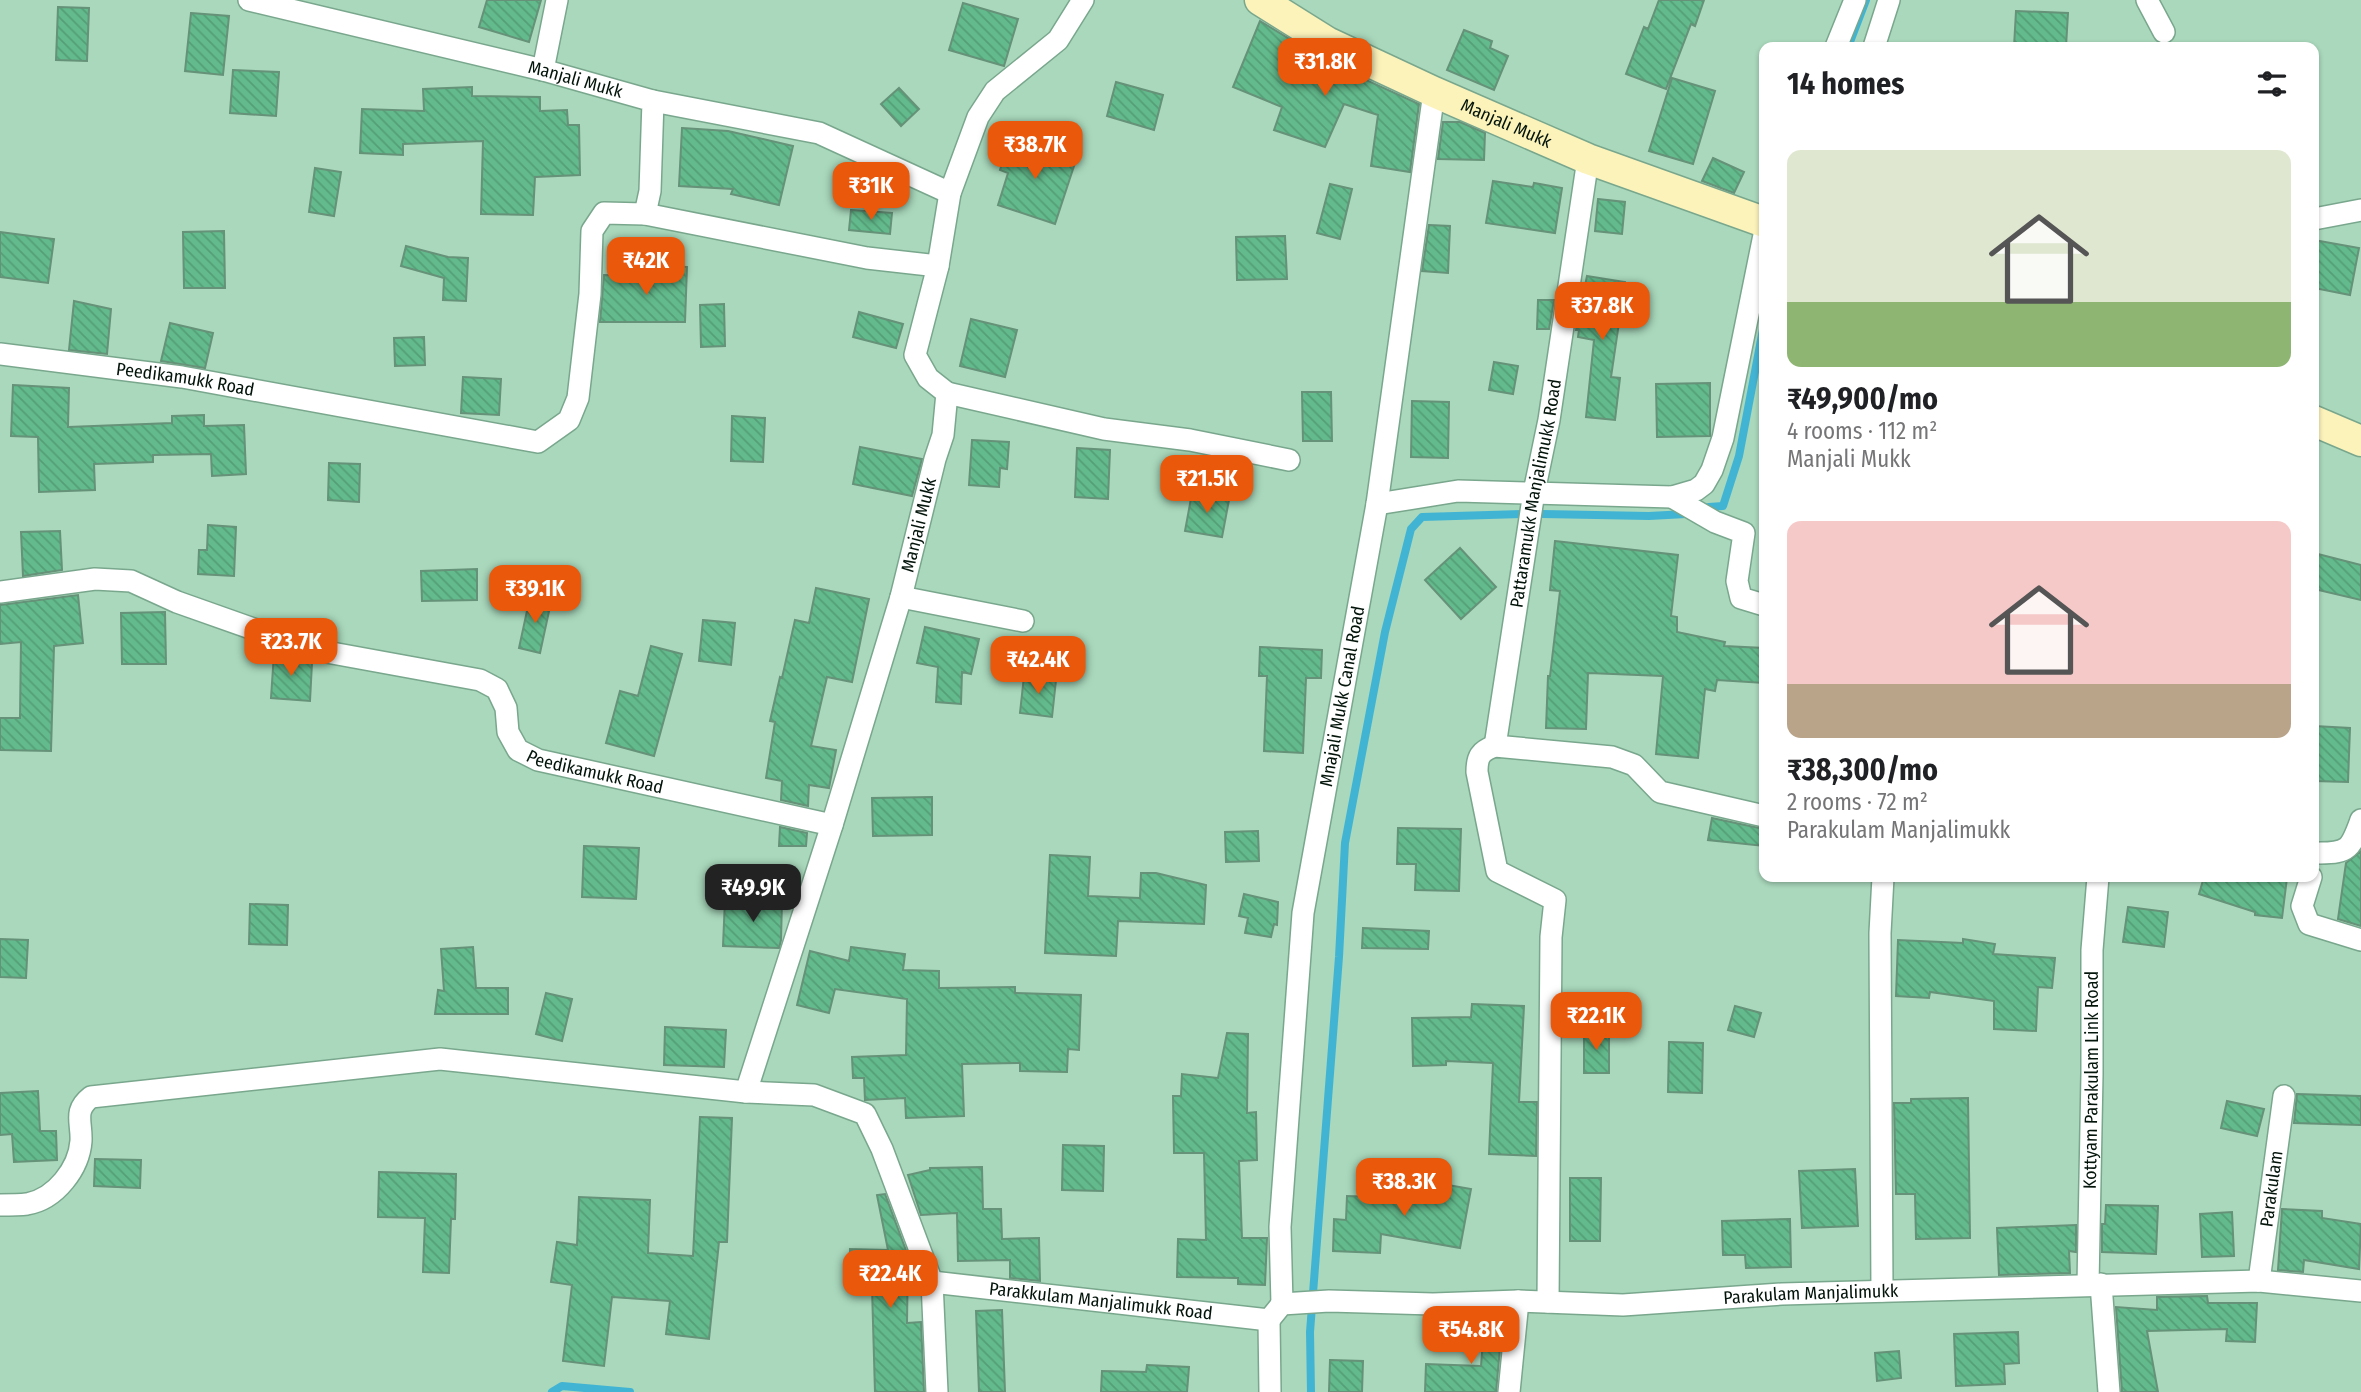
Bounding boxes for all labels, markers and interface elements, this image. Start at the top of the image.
pin: ₹31.8K [1268,38,1382,98]
text: ₹31.8K [1294,47,1356,75]
street label: Manjali Mukk [526,56,626,103]
icon: filters [2253,65,2291,103]
text: 14 homes [1787,66,1904,102]
street label: Manjali Mukk [1457,94,1556,153]
pin: ₹38.7K [978,122,1092,181]
text: ₹38.7K [1004,130,1066,158]
pin: ₹31K [830,162,912,222]
text: ₹31K [849,171,893,199]
icon: home [1976,196,2102,322]
pin: ₹42K [605,238,687,297]
text: ₹42K [623,246,669,274]
pin: ₹37.8K [1545,282,1659,342]
text: ₹37.8K [1571,291,1633,319]
street label: Peedikamukk Road [115,358,256,401]
street label: Pattaramukk Manjalimukk Road [1505,377,1566,609]
text: ₹49,900/mo [1787,381,1938,417]
text: 4 rooms · 112 m² [1787,417,1937,445]
text: Manjali Mukk [1787,445,1911,473]
pin: ₹21.5K [1150,456,1264,515]
text: ₹21.5K [1176,464,1238,492]
street label: Manjali Mukk [896,475,941,575]
pin: ₹39.1K [478,566,592,625]
icon: home [1976,567,2102,693]
text: ₹39.1K [505,574,565,602]
street label: Mnajali Mukk Canal Road [1315,604,1369,788]
pin: ₹23.7K [234,618,348,678]
text: ₹23.7K [260,627,322,655]
pin: ₹42.4K [981,636,1095,696]
text: ₹42.4K [1007,645,1069,673]
street label: Peedikamukk Road [523,745,665,798]
text: ₹38,300/mo [1787,752,1938,788]
text: 2 rooms · 72 m² [1787,788,1928,816]
text: Parakulam Manjalimukk [1787,816,2010,844]
pin: ₹49.9K [696,864,810,924]
text: ₹49.9K [721,873,785,901]
street label: Kottyam Parakulam Link Road [2079,971,2103,1189]
pin: ₹22.1K [1539,992,1653,1052]
text: ₹22.1K [1567,1001,1625,1029]
street label: Parakulam [2255,1149,2288,1228]
pin: ₹38.3K [1347,1158,1461,1218]
text: ₹38.3K [1372,1167,1436,1195]
pin: ₹22.4K [833,1250,947,1310]
text: ₹22.4K [859,1259,921,1287]
street label: Parakkulam Manjalimukk Road [988,1278,1214,1325]
street label: Parakulam Manjalimukk [1723,1280,1899,1309]
pin: ₹54.8K [1414,1306,1528,1366]
text: ₹54.8K [1438,1315,1504,1343]

